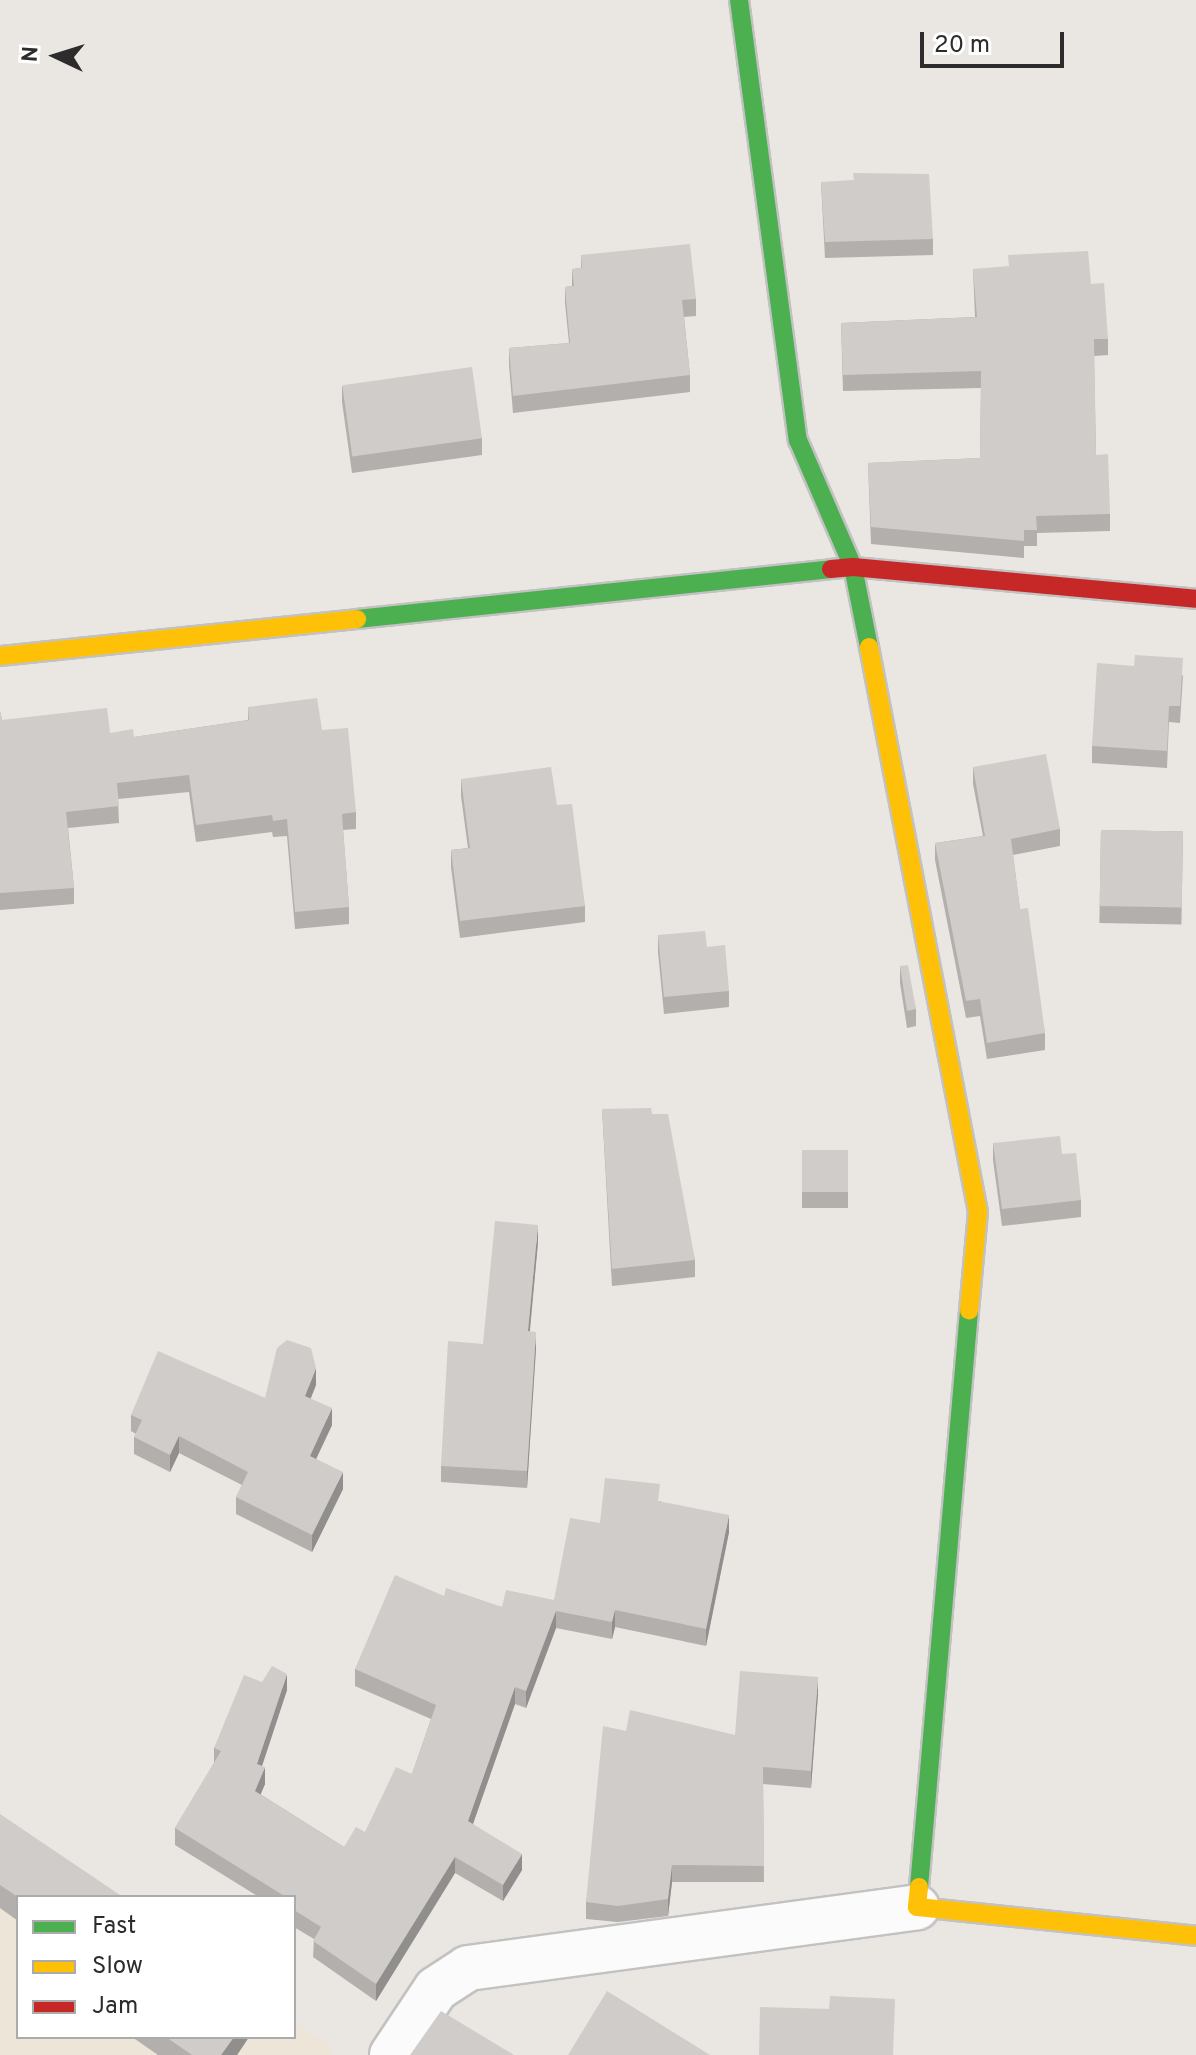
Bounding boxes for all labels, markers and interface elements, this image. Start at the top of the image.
north arrow [16,16,96,96]
scale bar [924,16,1068,66]
text: 20 m [934,31,990,61]
text: N [18,45,46,63]
legend [16,1895,296,2039]
text: Fast [92,1912,136,1942]
text: Slow [92,1952,143,1982]
text: Jam [92,1992,138,2022]

